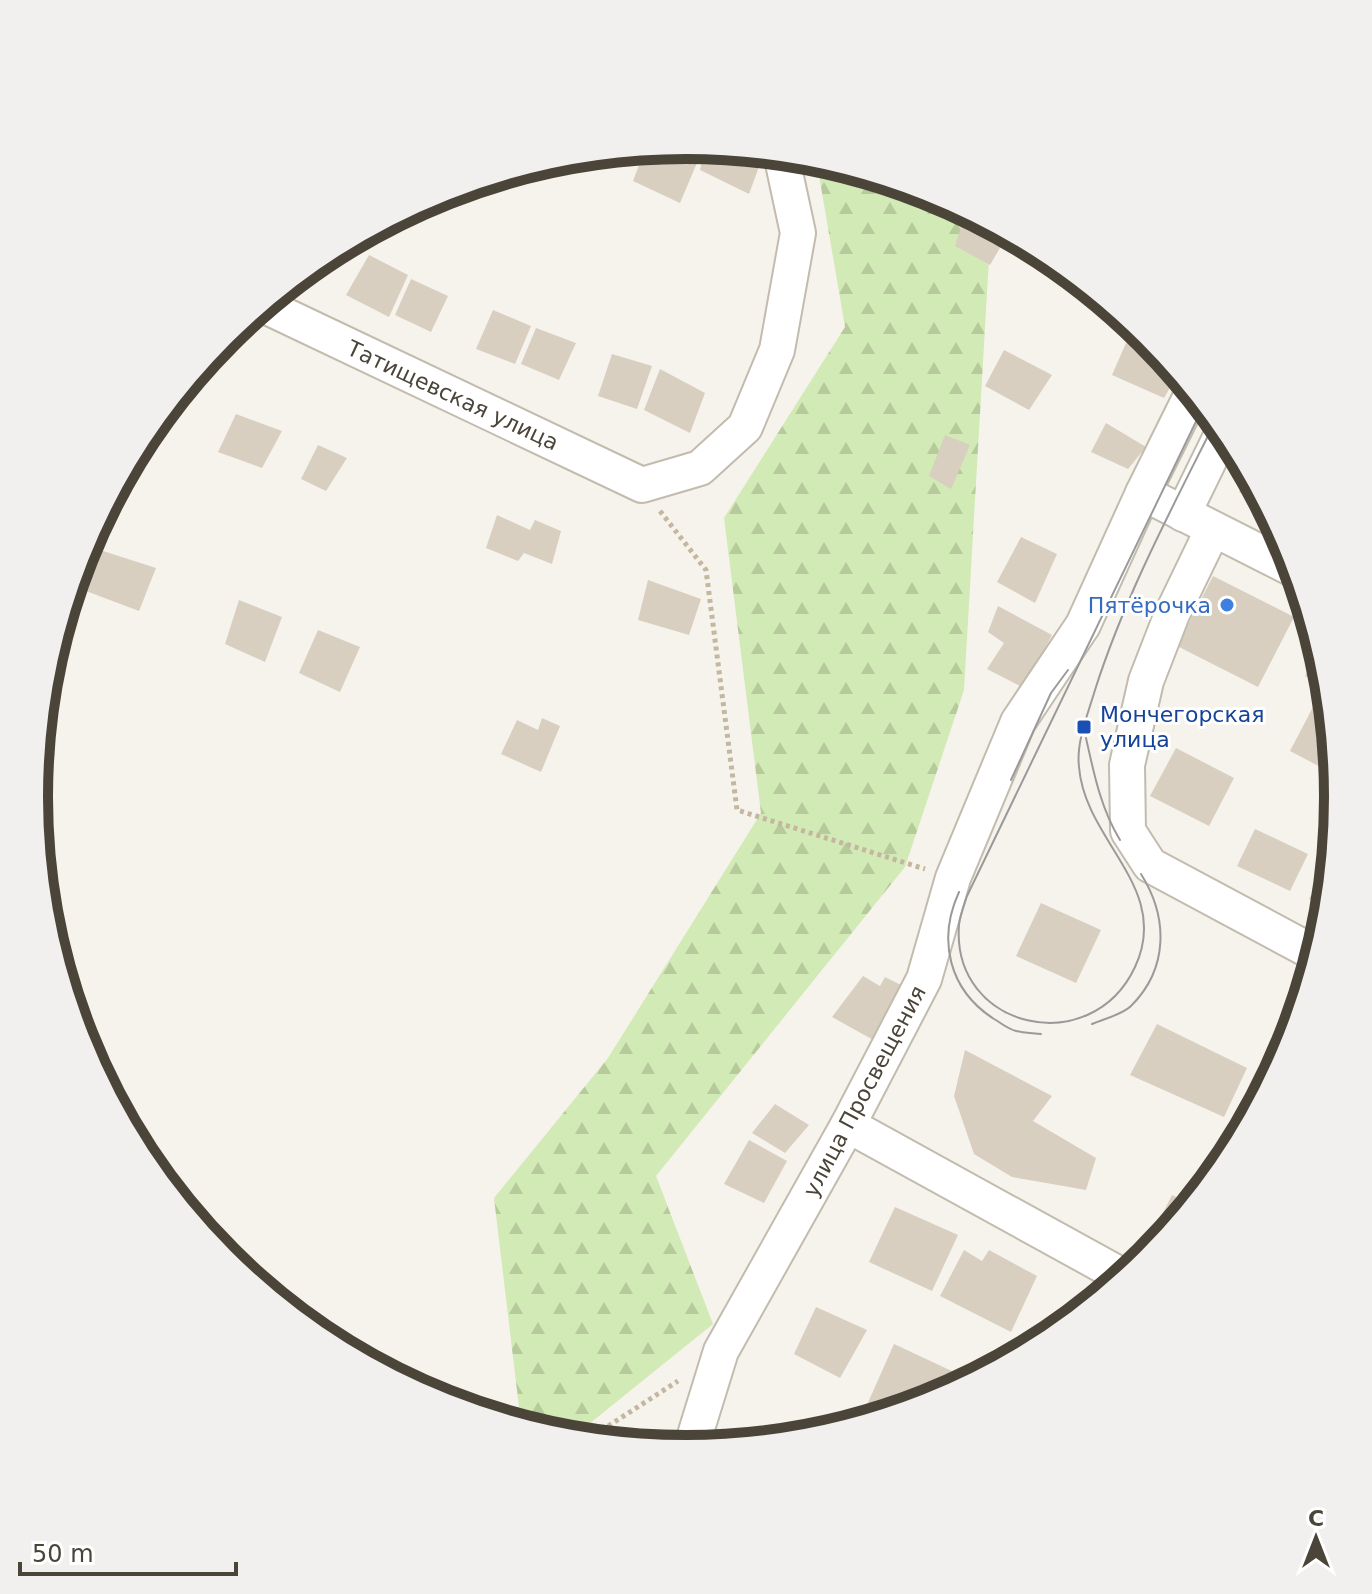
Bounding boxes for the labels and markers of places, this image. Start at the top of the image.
place label: Пятёрочка [1088,593,1211,618]
marker: Пятёрочка [1218,596,1236,614]
place label: Мончегорская улица [1100,702,1264,752]
marker: Мончегорская улица [1075,718,1093,736]

